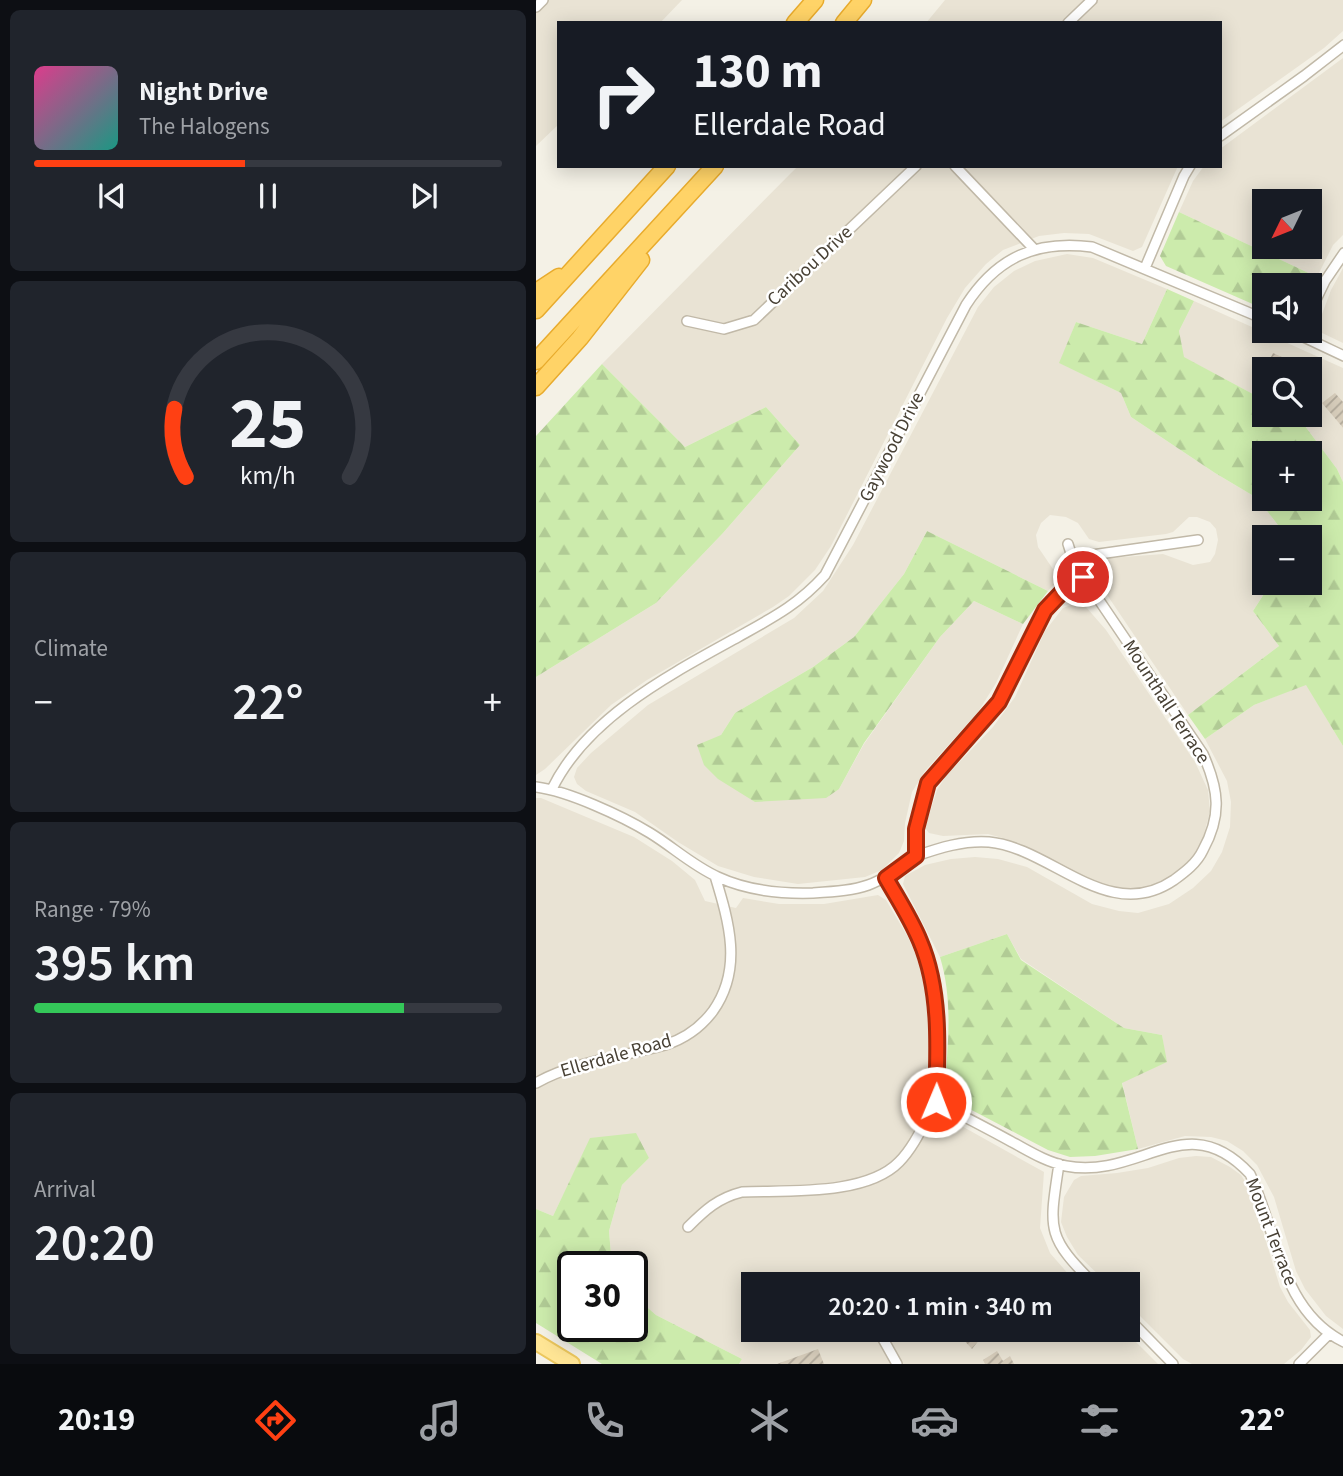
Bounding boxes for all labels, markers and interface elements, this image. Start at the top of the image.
text: 130 m [693,37,822,107]
icon: right [578,49,669,140]
text: Night Drive [139,73,268,110]
text: Ellerdale Road [693,102,886,148]
text: The Halogens [139,110,270,143]
icon: previous [93,177,131,215]
icon: pause [249,177,287,215]
icon: next [405,177,443,215]
north arrow [1252,189,1322,259]
map controls [1252,189,1322,595]
street label: Caribou Drive [761,219,859,313]
button: sound [1252,273,1322,343]
button: search [1252,357,1322,427]
text: 25 [230,373,306,477]
street label: Gaywood Drive [853,387,931,507]
button: + [1252,441,1322,511]
text: km/h [240,458,296,494]
button: − [1252,525,1322,595]
pin [1053,547,1113,607]
icon: arrive [1064,558,1102,596]
text: Climate [34,632,108,665]
street label: Mounthall Terrace [1116,635,1216,769]
text: 22° [232,666,304,740]
text: − [34,676,53,730]
text: + [483,676,502,730]
text: Range · 79% [34,893,151,926]
text: 395 km [34,927,195,1001]
street label: Ellerdale Road [557,1027,675,1085]
position arrow [899,1065,973,1139]
text: Arrival [34,1173,96,1206]
street label: Mount Terrace [1238,1174,1304,1290]
text: 20:20 [34,1207,155,1281]
speed limit sign: 30 [557,1251,648,1342]
text: 20:20 · 1 min · 340 m [828,1288,1053,1325]
icon: directions [251,1396,300,1445]
icon: music [416,1396,465,1445]
icon: phone [580,1396,629,1445]
icon: climate [745,1396,794,1445]
icon: car [910,1396,959,1445]
icon: filters [1075,1396,1124,1445]
text: 20:19 [58,1397,135,1443]
text: 22° [1240,1397,1285,1443]

